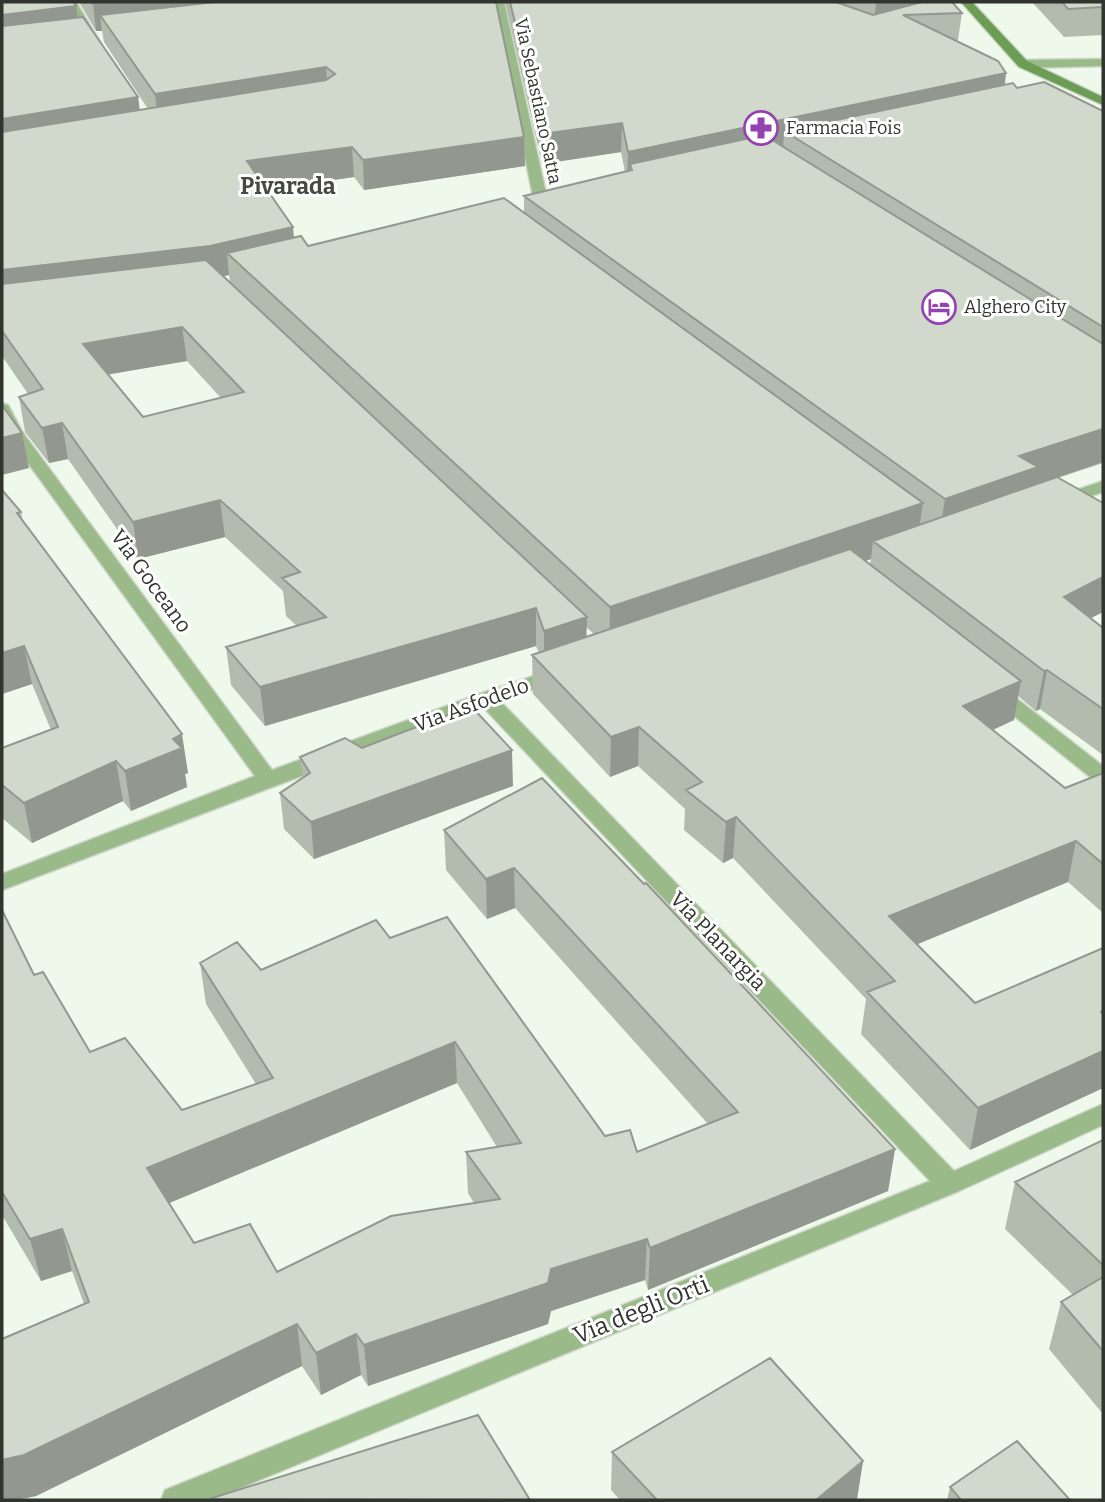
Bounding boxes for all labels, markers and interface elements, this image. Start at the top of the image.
street label: Via Sebastiano Satta [510,16,566,186]
pharmacy icon: Farmacia Fois [742,109,780,147]
place label: Farmacia Fois [786,117,901,139]
district label: Pivarada [240,172,336,200]
hotel icon: Alghero City [920,288,958,326]
place label: Alghero City [964,296,1067,318]
street label: Via Goceano [105,524,197,638]
street label: Via Asfodelo [410,672,532,738]
street label: Via Planargia [664,886,772,996]
street label: Via degli Orti [569,1270,713,1350]

